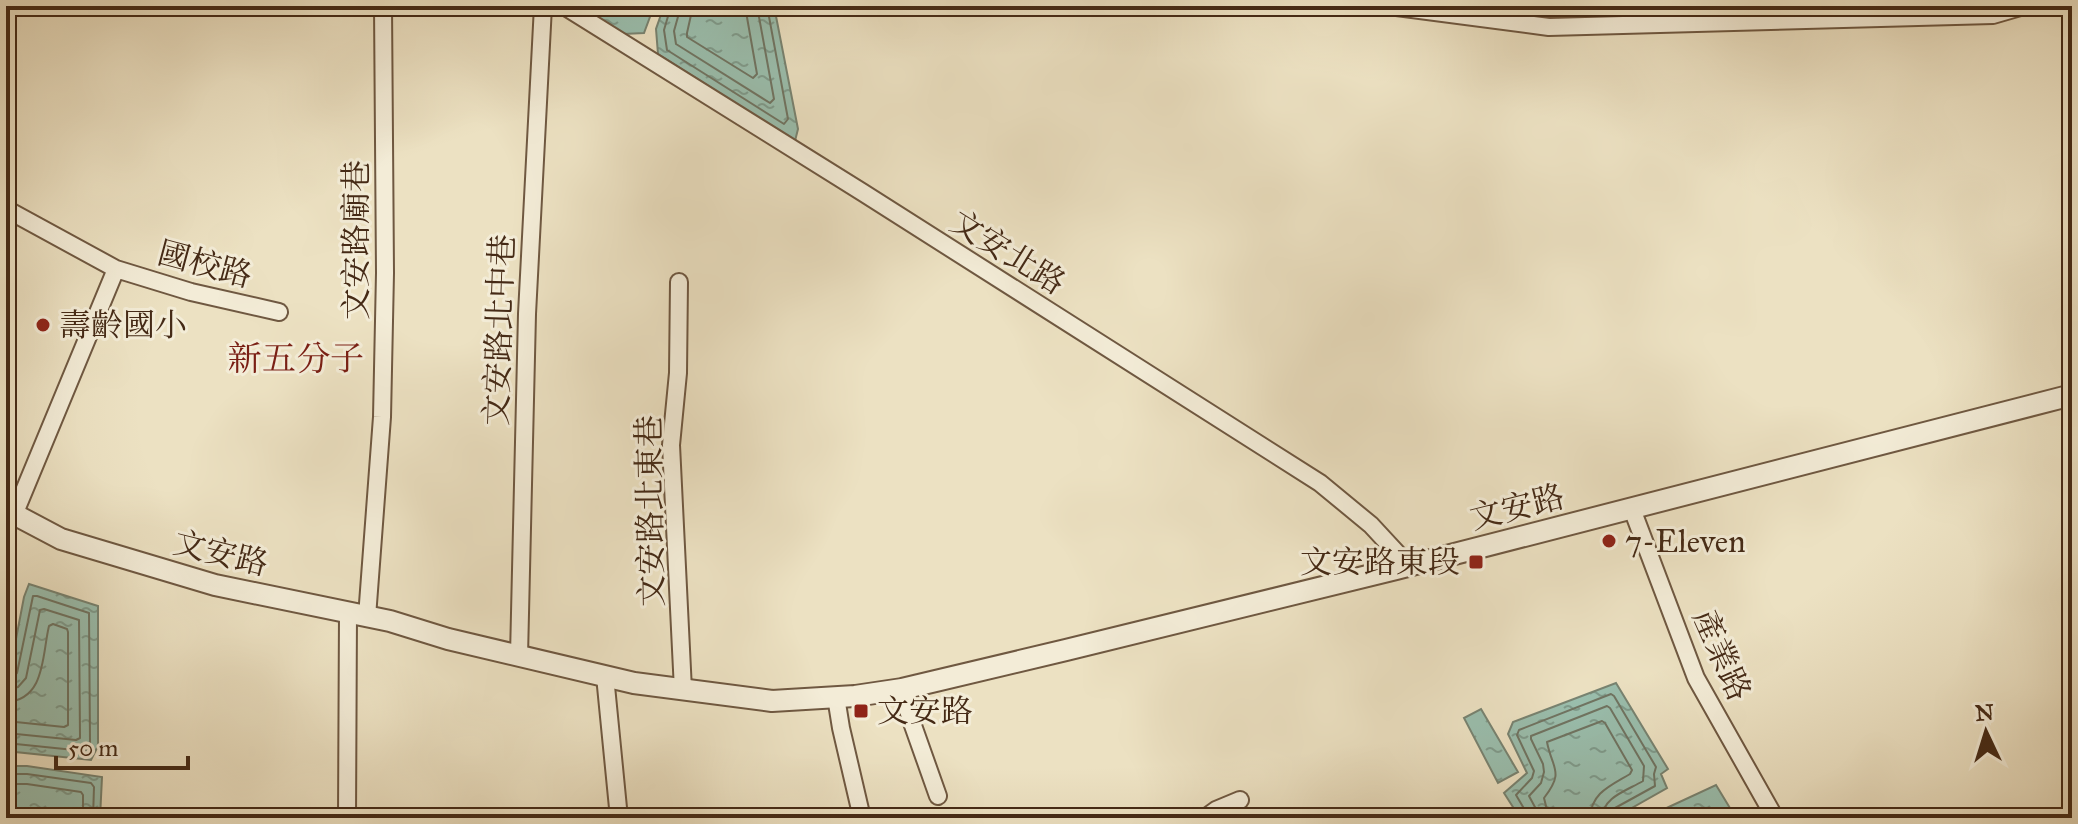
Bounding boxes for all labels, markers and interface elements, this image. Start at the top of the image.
street label: 文安路廟巷 [337,160,376,320]
street label: 文安北路 [943,202,1072,303]
street label: 國校路 [153,233,256,296]
street label: 文安路北中巷 [477,233,522,427]
place label: 壽齡國小 [59,306,187,345]
marker: 壽齡國小 [34,316,52,334]
district label: 新五分子 [228,338,364,379]
street label: 文安路北東巷 [629,415,672,607]
street label: 文安路 [1466,477,1568,538]
place label: 7-Eleven [1625,522,1745,561]
street label: 文安路 [170,523,272,584]
marker: 7-Eleven [1600,532,1618,550]
place label: 文安路東段 [1300,543,1460,582]
marker: 文安路東段 [1467,553,1485,571]
street label: 產業路 [1684,603,1759,707]
place label: 文安路 [877,692,973,731]
north arrow [1946,692,2026,772]
text: N [1974,698,1995,727]
marker: 文安路 [852,702,870,720]
scale bar [56,720,188,770]
text: 50 m [68,733,118,763]

